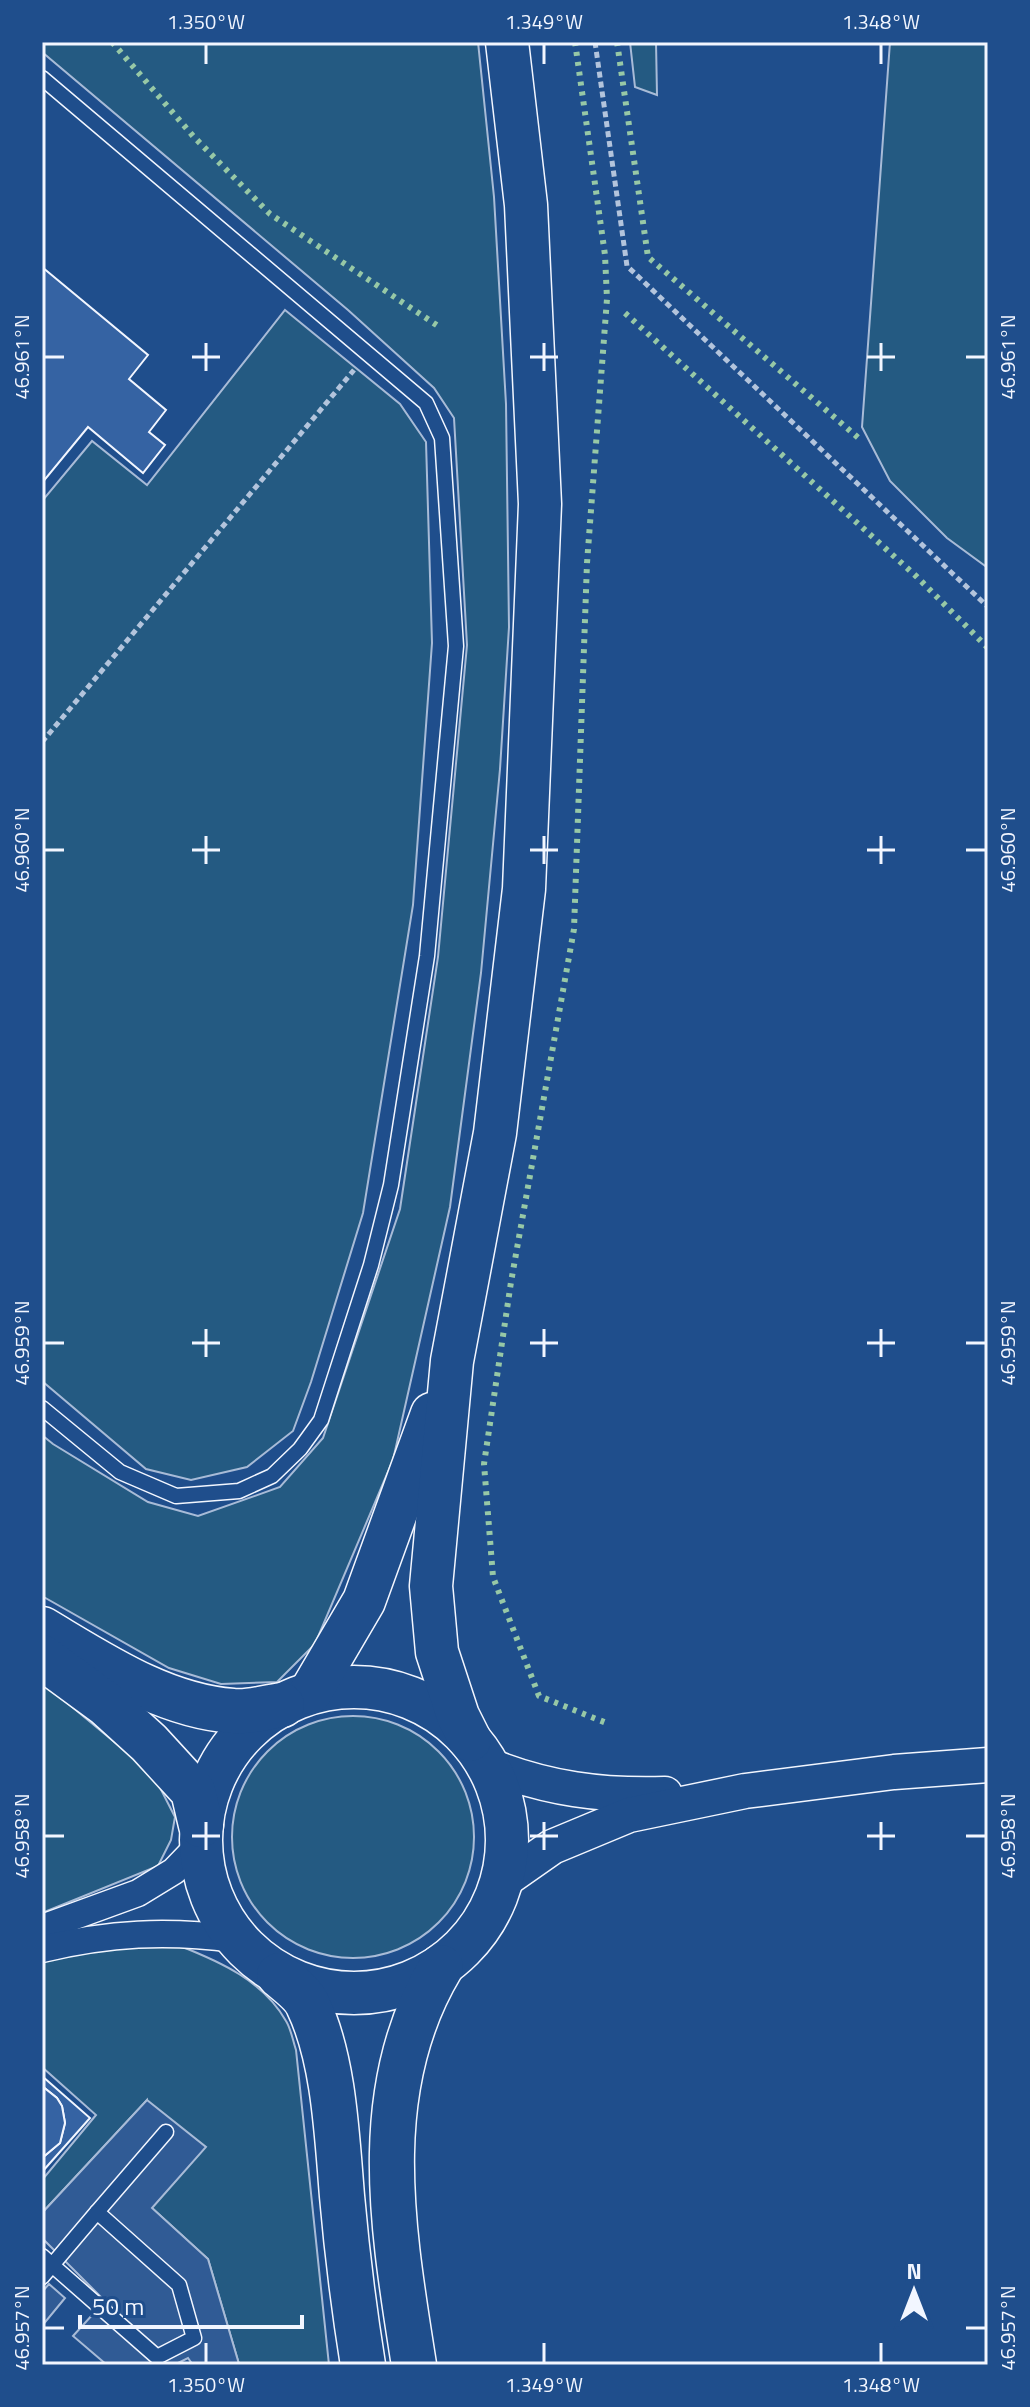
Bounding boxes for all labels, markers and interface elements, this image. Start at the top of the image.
text: 1.350°W [167,6,245,37]
text: 1.349°W [505,6,583,37]
text: 1.348°W [842,6,920,37]
text: 46.961°N [6,314,37,400]
text: 46.961°N [992,314,1023,400]
text: 46.960°N [6,807,37,893]
text: 46.960°N [992,807,1023,893]
text: 46.959°N [6,1300,37,1386]
text: 46.959°N [992,1300,1023,1386]
text: 46.958°N [6,1793,37,1879]
text: 46.958°N [992,1793,1023,1879]
north arrow [874,2251,954,2331]
text: N [906,2254,922,2288]
scale bar [80,2279,302,2329]
text: 46.957°N [6,2285,37,2371]
text: 46.957°N [992,2285,1023,2371]
text: 50 m [92,2288,144,2324]
text: 1.350°W [167,2369,245,2400]
text: 1.349°W [505,2369,583,2400]
text: 1.348°W [842,2369,920,2400]

